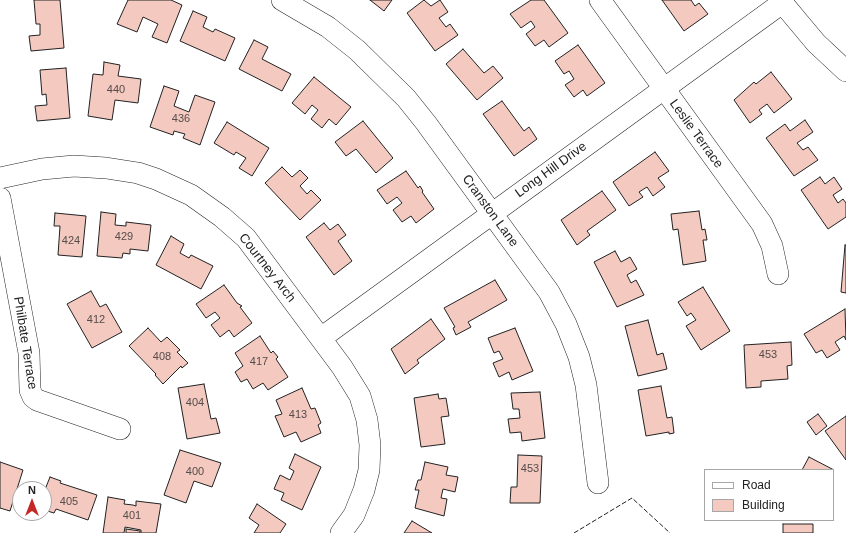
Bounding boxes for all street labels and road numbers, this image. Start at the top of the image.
street label: Leslie Terrace [666,97,726,171]
street label: Long Hill Drive [512,139,590,201]
street label: Cranston Lane [459,172,521,250]
street label: Courtney Arch [235,230,299,306]
street label: Philbate Terrace [10,295,40,391]

